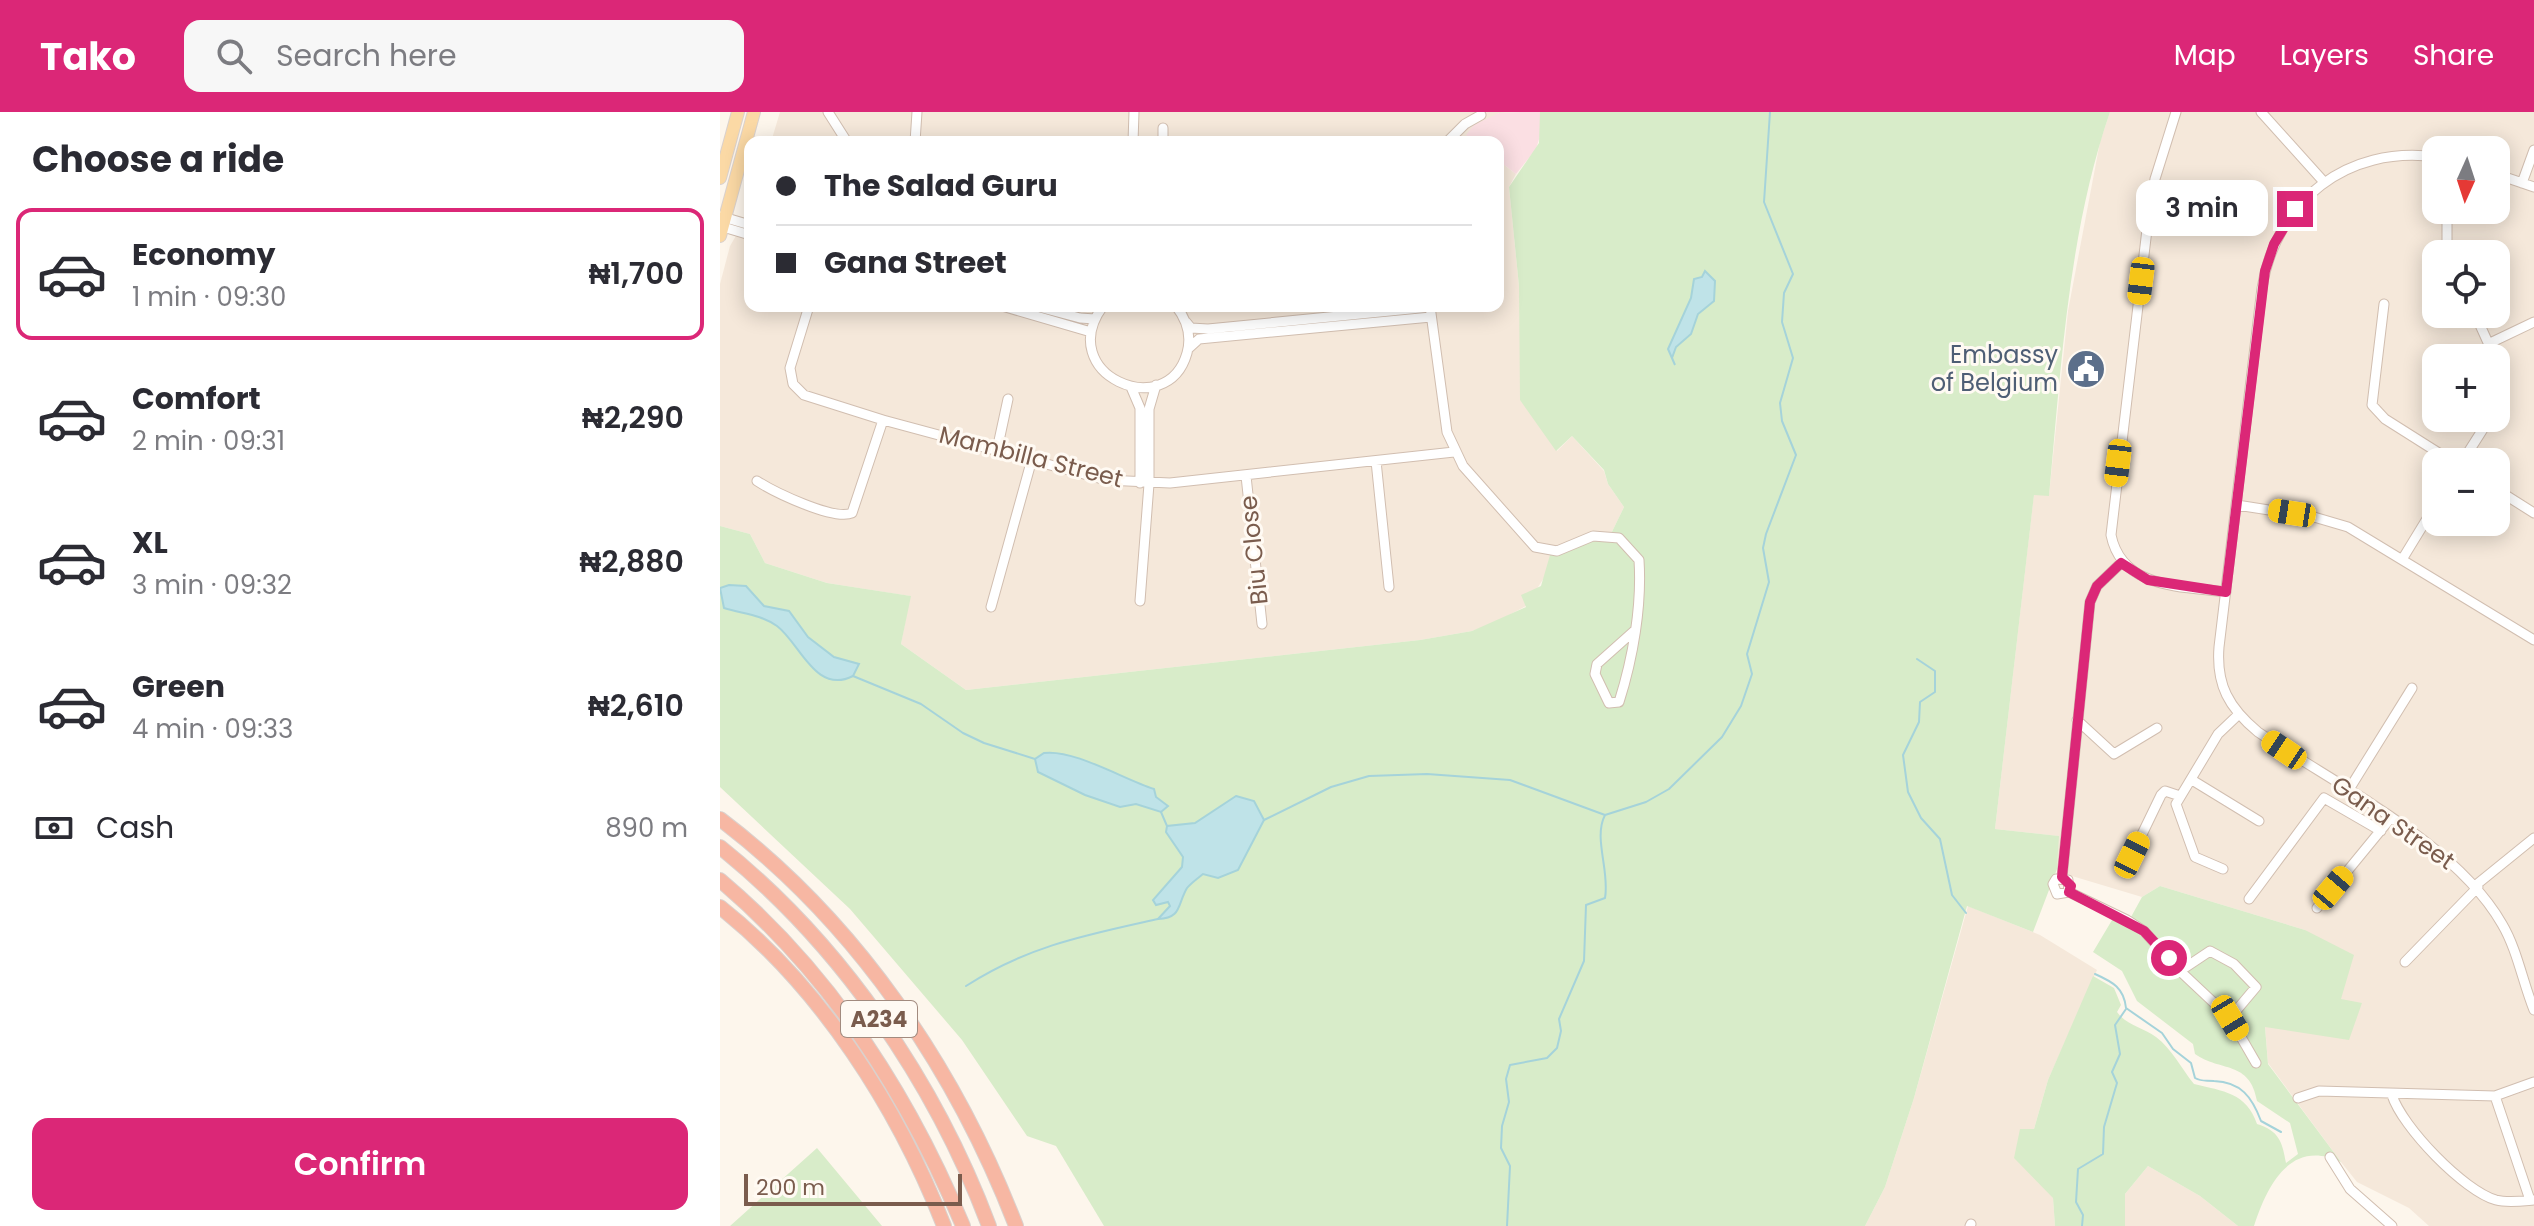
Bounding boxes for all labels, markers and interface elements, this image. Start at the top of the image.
search box [184,20,744,92]
text: Tako [40,30,136,83]
icon: search [212,34,256,78]
text: Search here [276,34,457,77]
text: Map [2174,36,2236,75]
text: Layers [2280,36,2369,75]
text: Share [2413,36,2494,75]
text: Choose a ride [32,134,284,185]
north arrow [2422,136,2510,224]
map controls [2422,136,2510,536]
text: The Salad Guru [824,164,1058,207]
callout: 3 min [2135,181,2267,237]
text: 3 min [2165,190,2239,226]
route end [2277,191,2313,227]
text: Economy [132,233,276,276]
icon: car [36,238,108,310]
button: locate [2422,240,2510,328]
text: Gana Street [824,241,1007,284]
text: ₦1,700 [589,252,684,295]
car [2126,256,2156,306]
text: 1 min · 09:30 [132,279,286,315]
place label: Embassy of Belgium [1931,338,2058,399]
button: + [2422,344,2510,432]
public building icon: Embassy of Belgium [2065,348,2107,390]
text: Comfort [132,377,261,420]
icon: car [36,382,108,454]
text: ₦2,290 [582,396,684,439]
street label: Mambilla Street [936,418,1127,495]
text: 2 min · 09:31 [132,423,285,459]
car [2103,438,2133,488]
button: − [2422,448,2510,536]
street label: Biu Close [1231,494,1276,606]
car [2266,497,2318,529]
text: XL [132,521,168,564]
icon: car [36,526,108,598]
text: ₦2,880 [580,540,684,583]
text: 3 min · 09:32 [132,567,292,603]
text: Green [132,665,225,708]
icon: car [36,670,108,742]
text: ₦2,610 [588,684,684,727]
text: 4 min · 09:33 [132,711,293,747]
car [2257,727,2311,773]
street label: Gana Street [2325,768,2461,877]
icon: cash [32,806,76,850]
text: Cash [96,806,174,849]
text: 890 m [605,810,688,846]
car [2111,828,2153,882]
car [2308,862,2358,914]
route start [2151,940,2187,976]
car [2207,991,2253,1045]
road number: A234 [841,1001,917,1037]
button: Confirm [32,1118,688,1210]
scale bar [744,1170,962,1206]
text: 200 m [756,1172,825,1203]

